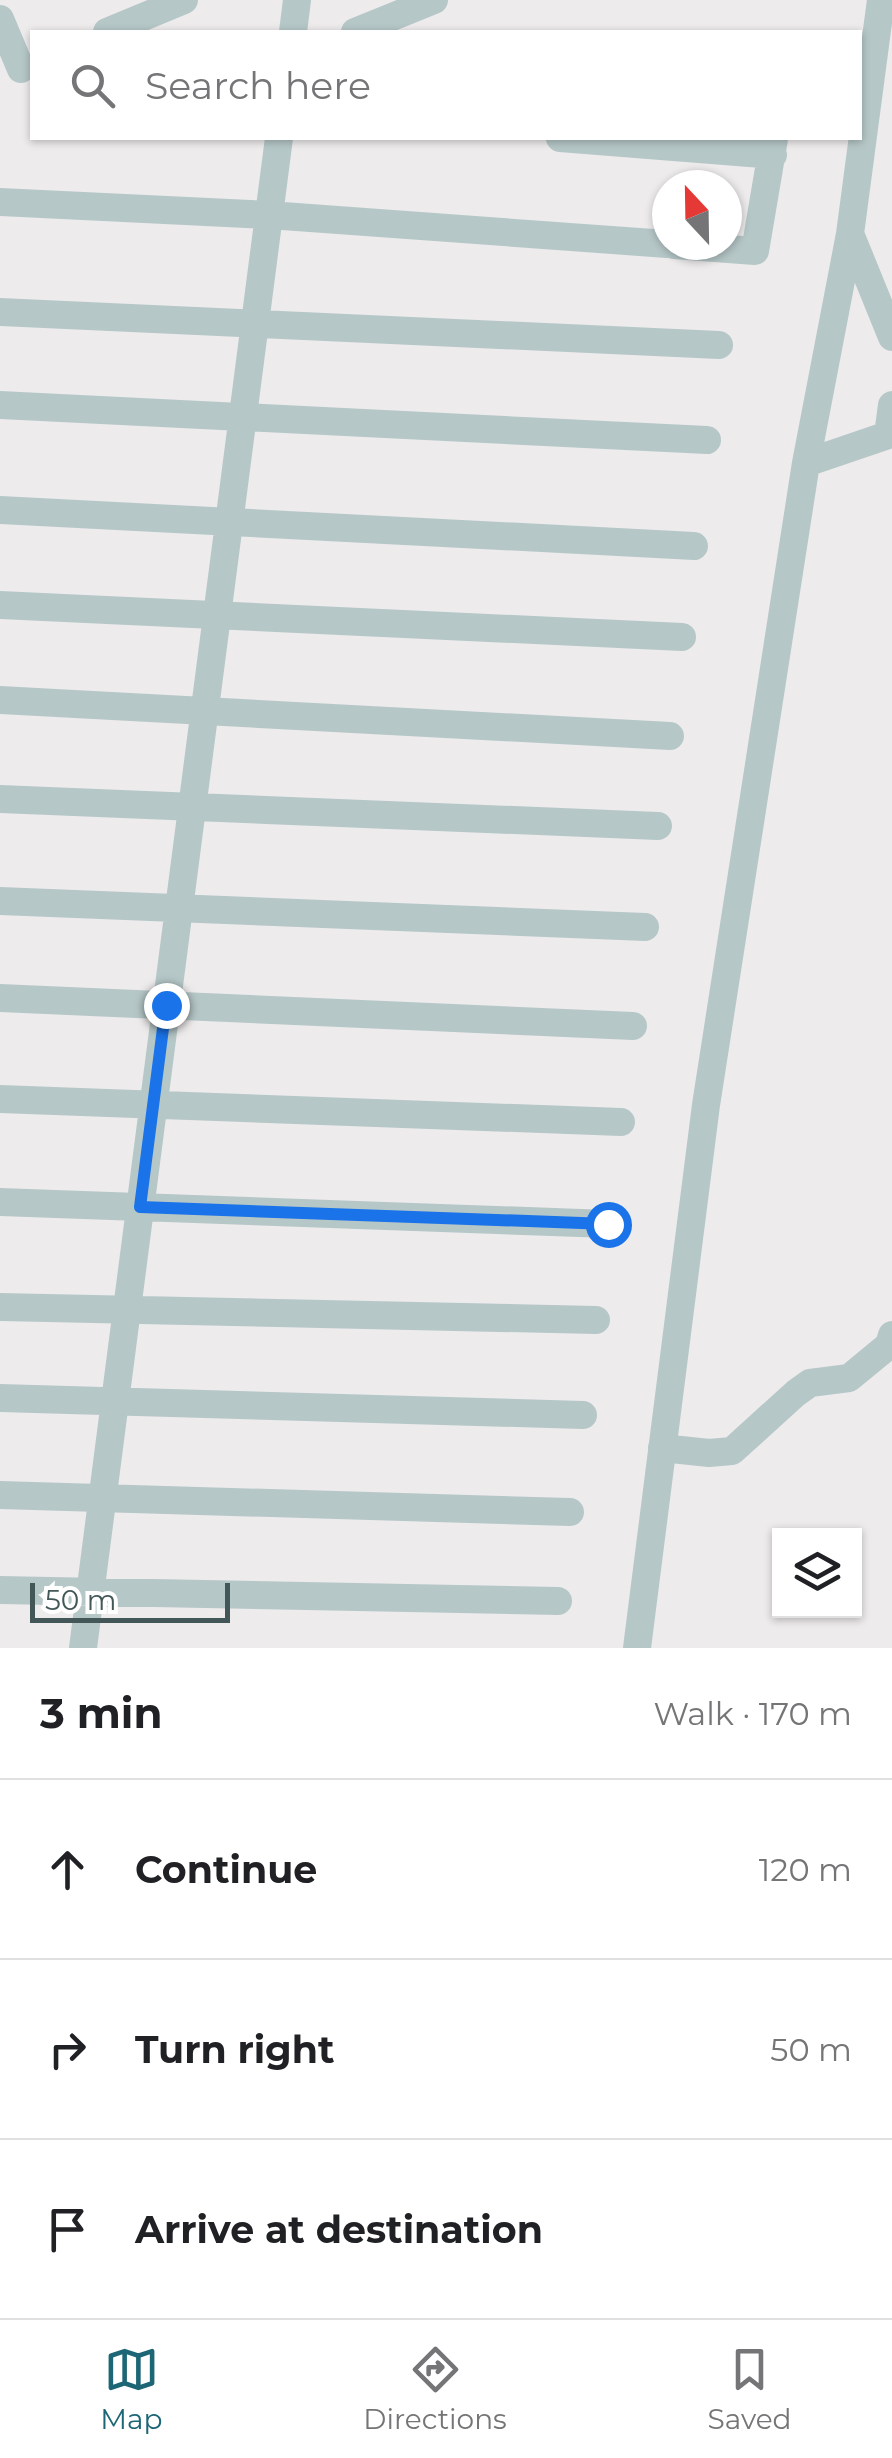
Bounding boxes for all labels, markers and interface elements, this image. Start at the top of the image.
search box [30,30,862,140]
icon: search [65,58,120,113]
text: Search here [145,62,371,109]
north arrow [652,170,742,260]
route end [144,983,190,1029]
route start [586,1202,632,1248]
map controls [772,1528,862,1618]
button: layers [772,1528,862,1618]
scale bar [30,1578,230,1622]
text: 50 m [45,1583,116,1617]
text: 3 min [40,1687,162,1739]
text: Walk · 170 m [653,1694,852,1733]
icon: ahead [40,1842,95,1897]
text: Continue [135,1846,317,1893]
text: 120 m [759,1850,852,1889]
icon: right [40,2022,95,2077]
text: Turn right [135,2026,334,2073]
text: 50 m [770,2030,852,2069]
icon: arrive [40,2202,95,2257]
text: Arrive at destination [135,2206,543,2253]
tab: Map [100,2342,163,2436]
tab: Directions [363,2342,507,2436]
tab: Saved [707,2342,792,2436]

